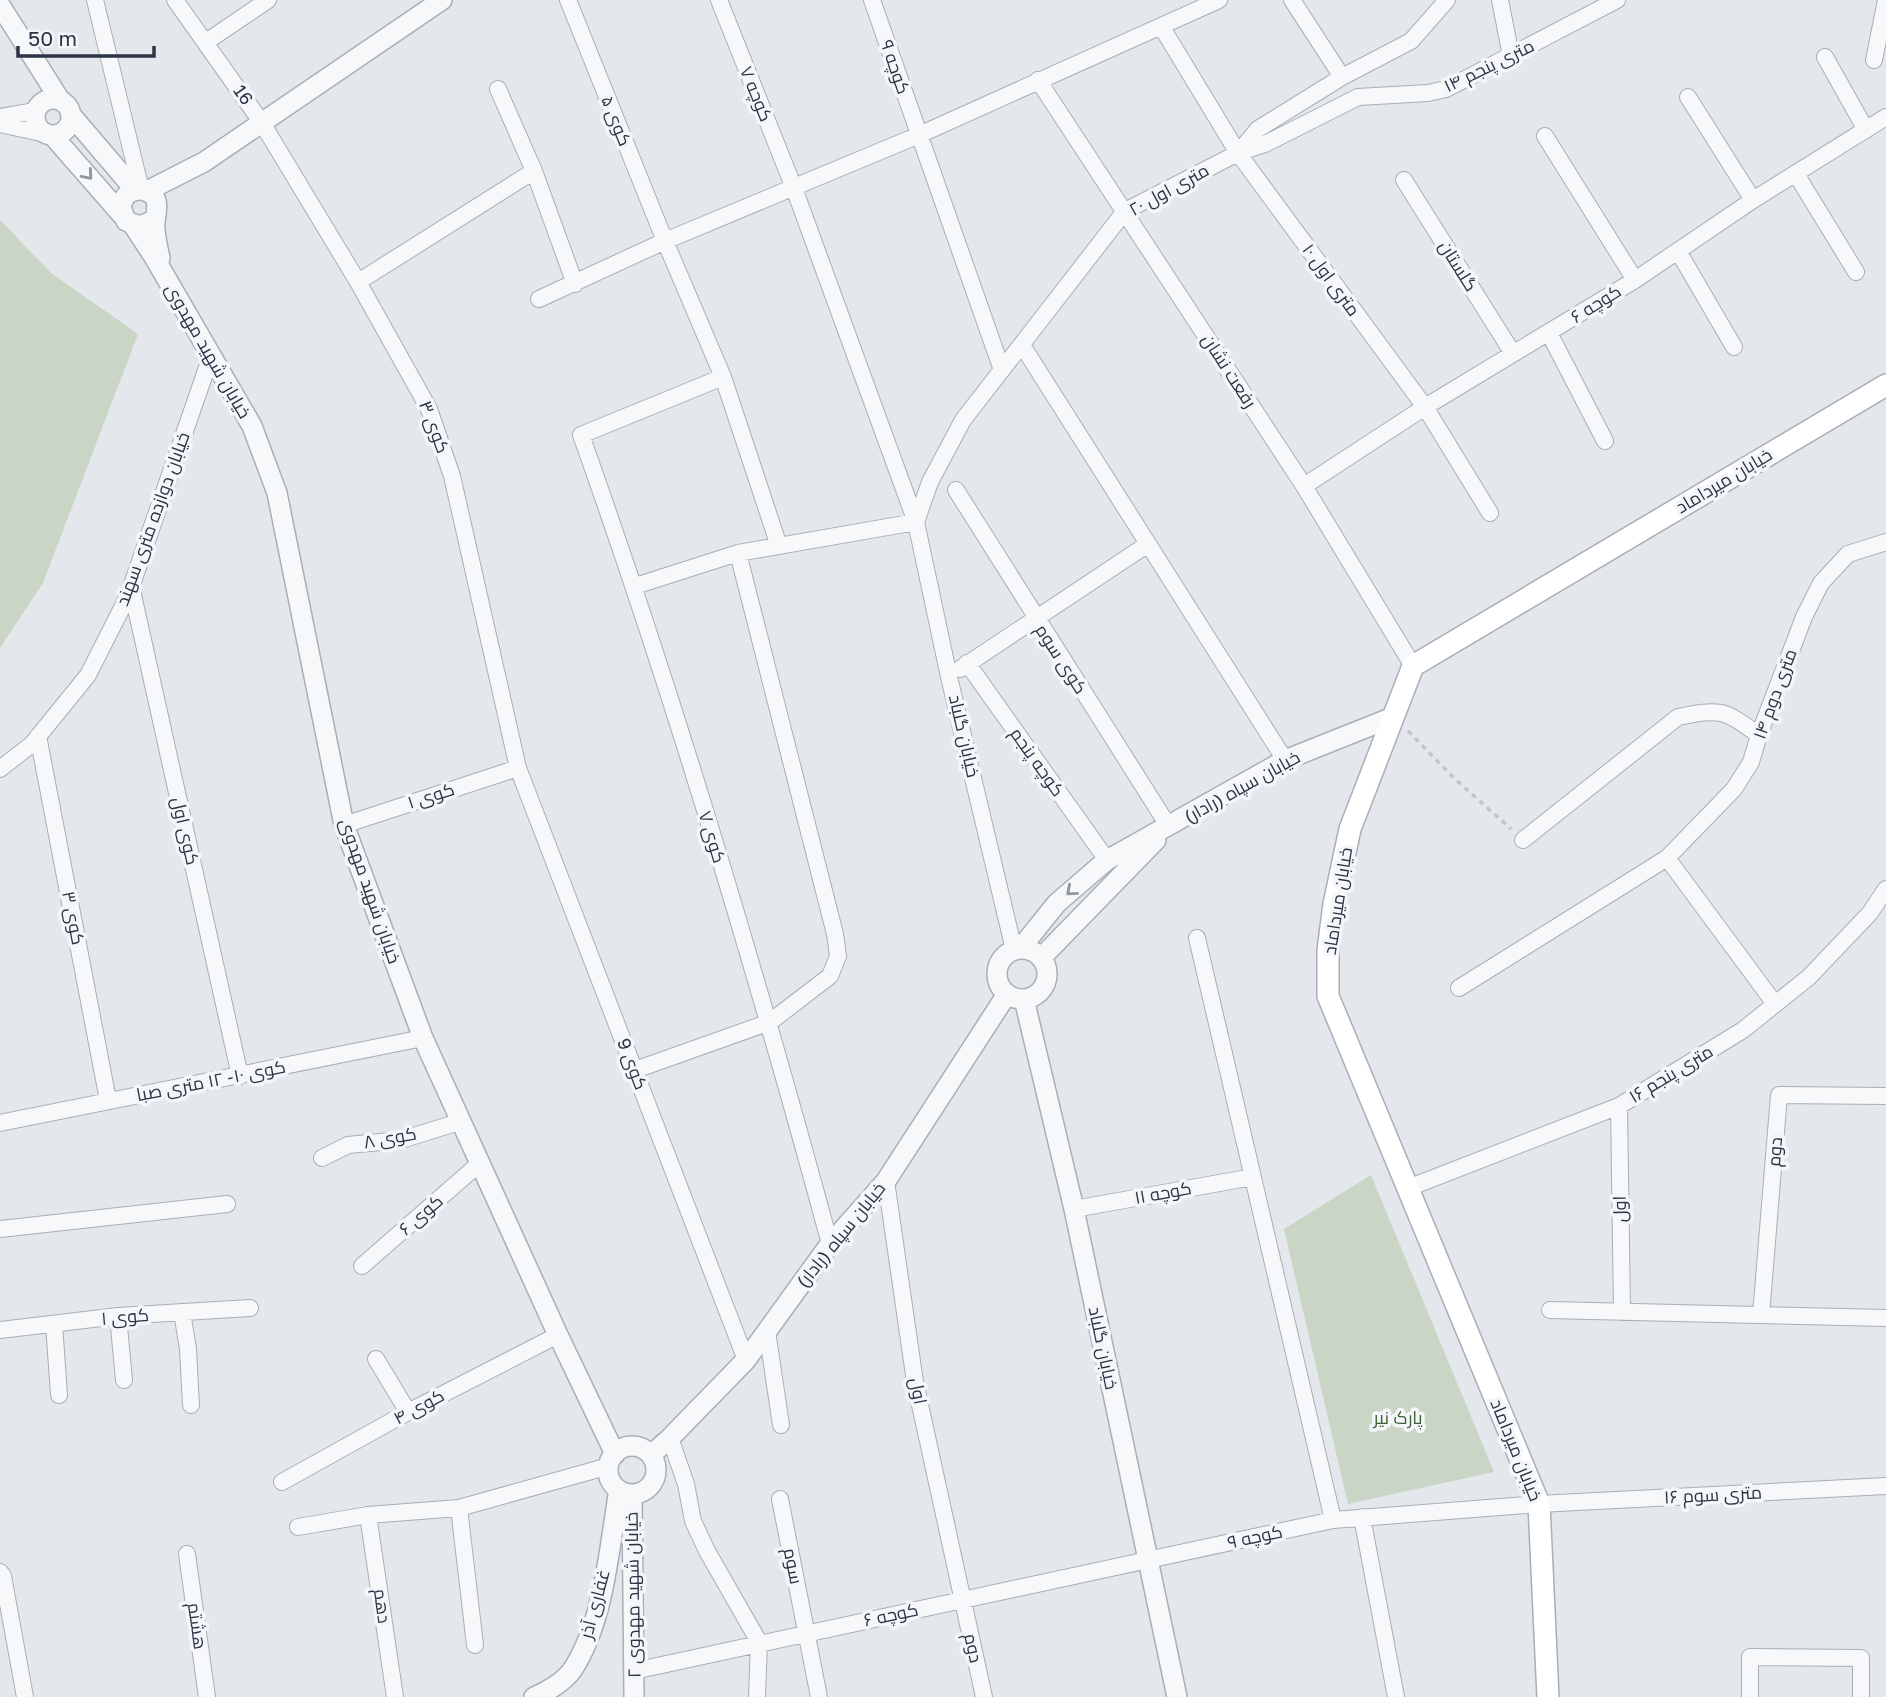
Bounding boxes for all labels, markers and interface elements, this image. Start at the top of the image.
scale bar [18,14,154,58]
text: 50 m [28,25,77,51]
street label: ۱۴ متری پنجم [1440,34,1538,98]
street label: کوچه ۹ [875,37,915,97]
street label: کوچه ۷ [734,63,778,125]
street label: 16 [229,80,258,109]
street label: کوی ۵ [596,92,637,149]
street label: ۲۰ متری اول [1125,158,1213,221]
one-way arrow [80,167,92,180]
street label: گلستان [1434,236,1483,295]
street label: ۱۰ متری اول [1297,239,1365,320]
street label: خیابان شهید مهدوی [160,279,256,422]
street label: کوچه ۶ [1566,279,1626,329]
street label: رفعت نشان [1197,329,1262,412]
street label: کوی ۳ [414,397,455,456]
street label: خیابان دوازده متری سهند [110,429,195,609]
street label: خیابان میرداماد [1671,443,1776,518]
street label: کوی سوم [1029,619,1093,699]
street label: ۱۴ متری دوم [1748,645,1802,743]
street label: خیابان گلباد [944,692,985,779]
street label: کوچه پنجم [1004,723,1070,801]
street label: خیابان سپاه (رادار) [1180,745,1304,828]
street label: کوی ۱ [405,777,457,814]
street label: کوی اول [167,795,204,867]
street label: کوی ۷ [694,808,731,866]
street label: خیابان شهید مهدوی [335,815,406,967]
street label: خیابان میرداماد [1318,846,1357,956]
one-way arrow [1066,883,1079,895]
street label: کوی ۳ [57,889,90,947]
street label: کوی 9 [612,1035,653,1093]
street label: ۱۶ متری پنجم [1624,1039,1718,1109]
street label: کوی ۱۰- ۱۲ متری صبا [134,1055,287,1106]
street label: کوی ۸ [362,1122,418,1153]
street label: دوم [1762,1136,1788,1168]
street label: کوچه ۱۱ [1133,1176,1193,1210]
street label: خیابان سپاه (رادار) [791,1177,890,1292]
street label: کوی ۶ [394,1189,447,1240]
street label: اول [1608,1195,1631,1223]
street label: کوی ۱ [100,1303,150,1330]
street label: خیابان گلباد [1083,1304,1123,1391]
street label: اول [905,1376,932,1406]
street label: کوی ۴ [389,1384,448,1429]
street label: خیابان میرداماد [1485,1395,1547,1504]
park label: پارک نیر [1373,1406,1423,1430]
street label: ۱۶ متری سوم [1663,1480,1763,1510]
street label: خیابان شهید مهدوی ۲ [620,1512,645,1678]
street label: کوچه ۹ [1225,1519,1285,1555]
street label: سوم [778,1546,808,1586]
street label: غفاری آذر [574,1567,615,1642]
street label: دهم [368,1587,396,1625]
street label: کوچه ۶ [862,1598,920,1632]
street label: هشتم [182,1601,212,1651]
street label: دوم [958,1631,988,1665]

